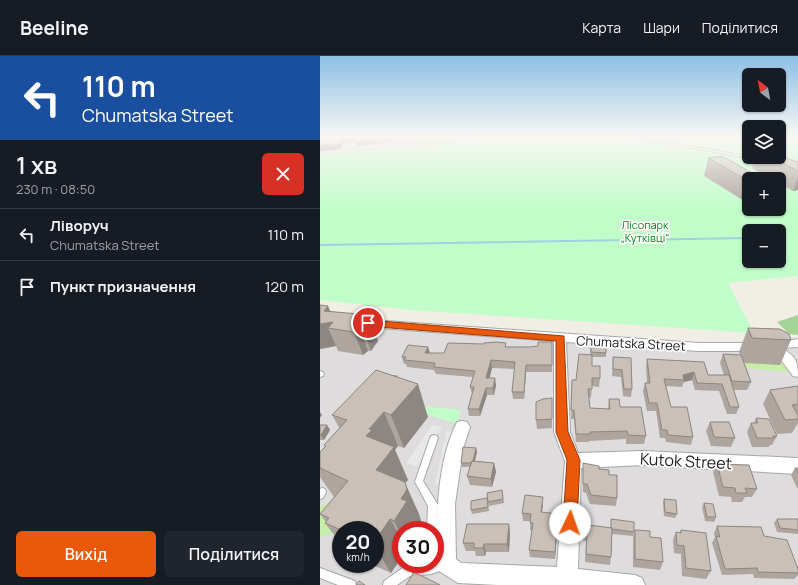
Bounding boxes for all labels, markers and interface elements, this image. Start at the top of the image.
text: Beeline [20,15,89,41]
text: Карта [582,18,621,37]
text: Шари [643,18,680,37]
text: Поділитися [702,18,778,37]
text: 110 m [82,67,156,105]
north arrow [742,68,786,112]
map controls [742,68,786,268]
icon: left [16,72,68,124]
text: Chumatska Street [82,103,234,127]
button: layers [742,120,786,164]
text: 1 хв [16,148,57,181]
button: close [262,153,304,195]
button: + [742,172,786,216]
text: 230 m · 08:50 [16,180,95,198]
text: Ліворуч [50,215,109,236]
park label: Лісопарк „Кутківці“ [621,217,669,245]
icon: left [16,224,38,246]
text: 110 m [267,224,304,245]
button: − [742,224,786,268]
text: Chumatska Street [50,236,159,254]
icon: arrive [16,276,38,298]
text: Пункт призначення [50,276,196,297]
text: 120 m [265,276,304,297]
pin [351,306,385,340]
icon: arrive [357,312,379,334]
street label: Chumatska Street [576,331,686,355]
street label: Kutok Street [639,448,733,474]
position arrow [549,502,591,544]
speed limit sign: 30 [392,521,444,573]
text: 20 [345,528,371,555]
button: Вихід [16,531,156,577]
button: Поділитися [164,531,304,577]
text: km/h [346,550,370,564]

